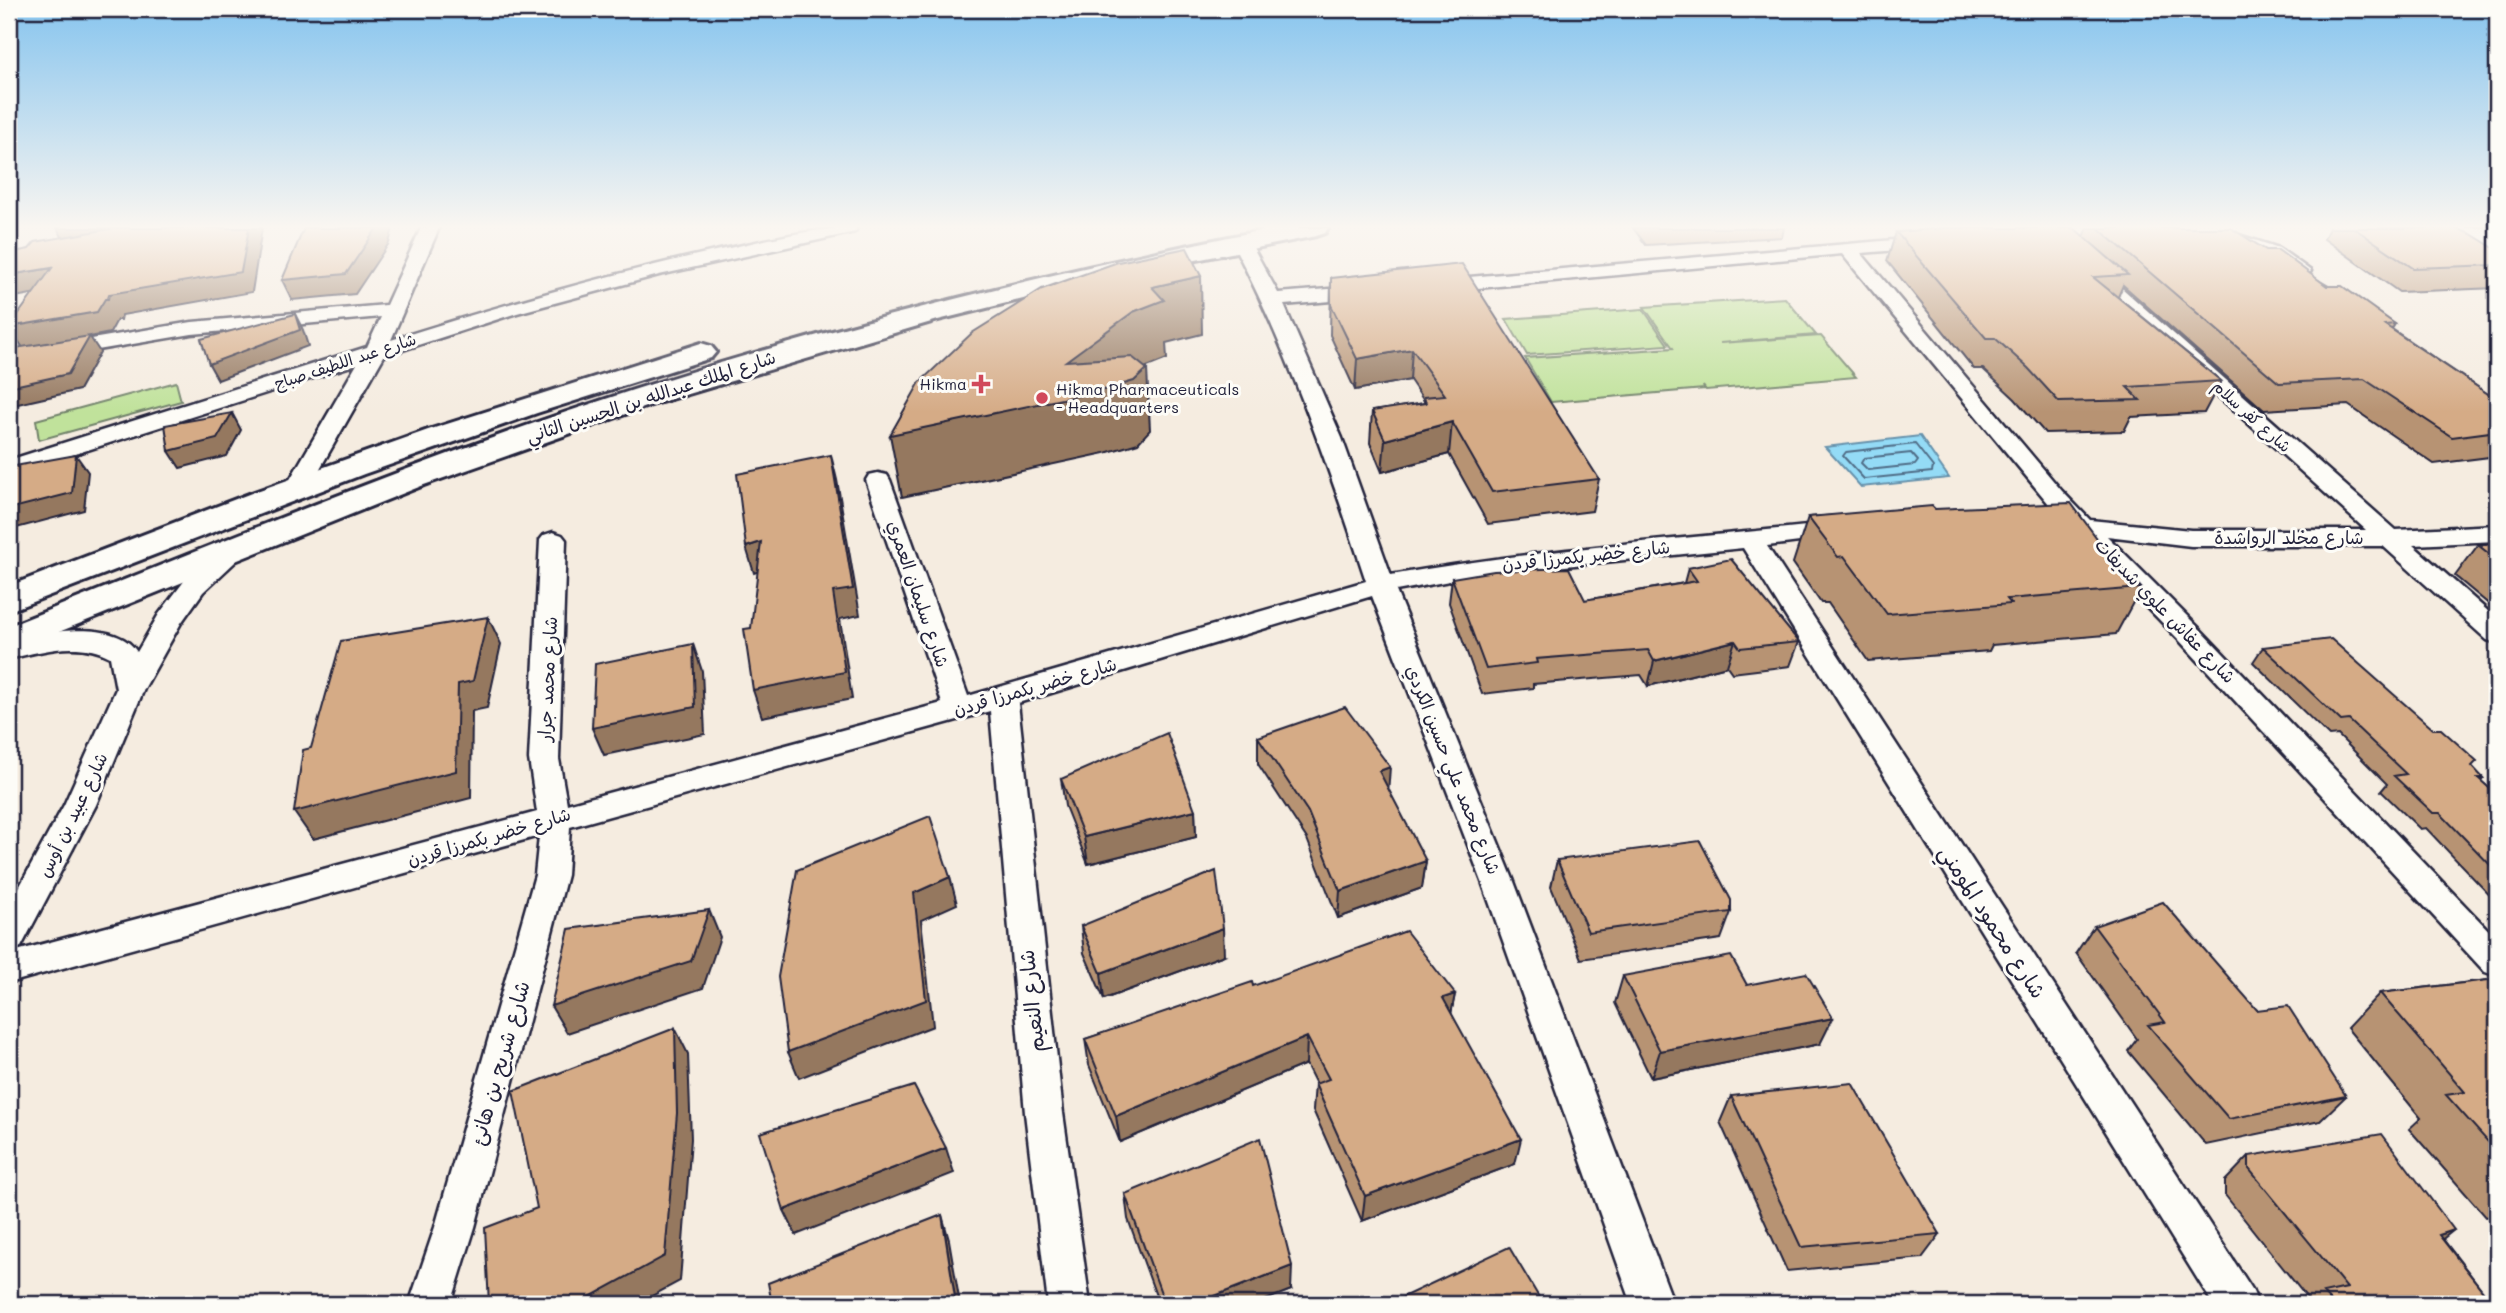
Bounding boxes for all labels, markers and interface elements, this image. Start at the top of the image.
street label: شارع عبد اللطيف صباح [271,328,419,395]
street label: شارع الملك عبدالله بن الحسين الثاني [523,344,780,453]
place label: Hikma [919,373,967,394]
street label: شارع كفر سلام [2207,375,2296,459]
marker: Hikma [973,376,989,392]
place label: Hikma Pharmaceuticals - Headquarters [1056,378,1239,417]
marker: Hikma Pharmaceuticals - Headquarters [1034,390,1050,406]
street label: شارع سليمان العمري [881,517,955,671]
street label: شارع مخلد الرواشدة [2214,525,2364,550]
street label: شارع عفاش علوي شديفات [2089,533,2241,689]
street label: شارع خضر بكمرزا قردن [1501,534,1671,577]
street label: شارع محمد جرار [532,616,563,744]
street label: شارع خضر بكمرزا قردن [950,651,1119,722]
street label: شارع محمد علي حسين الكردي [1396,661,1507,880]
street label: شارع عبيد بن أوس [31,748,114,881]
street label: شارع خضر بكمرزا قردن [404,801,573,872]
street label: شارع محمود المومني [1928,840,2053,1007]
street label: شارع النعيم [1012,948,1053,1054]
street label: شارع شريح بن هانئ [462,977,538,1149]

